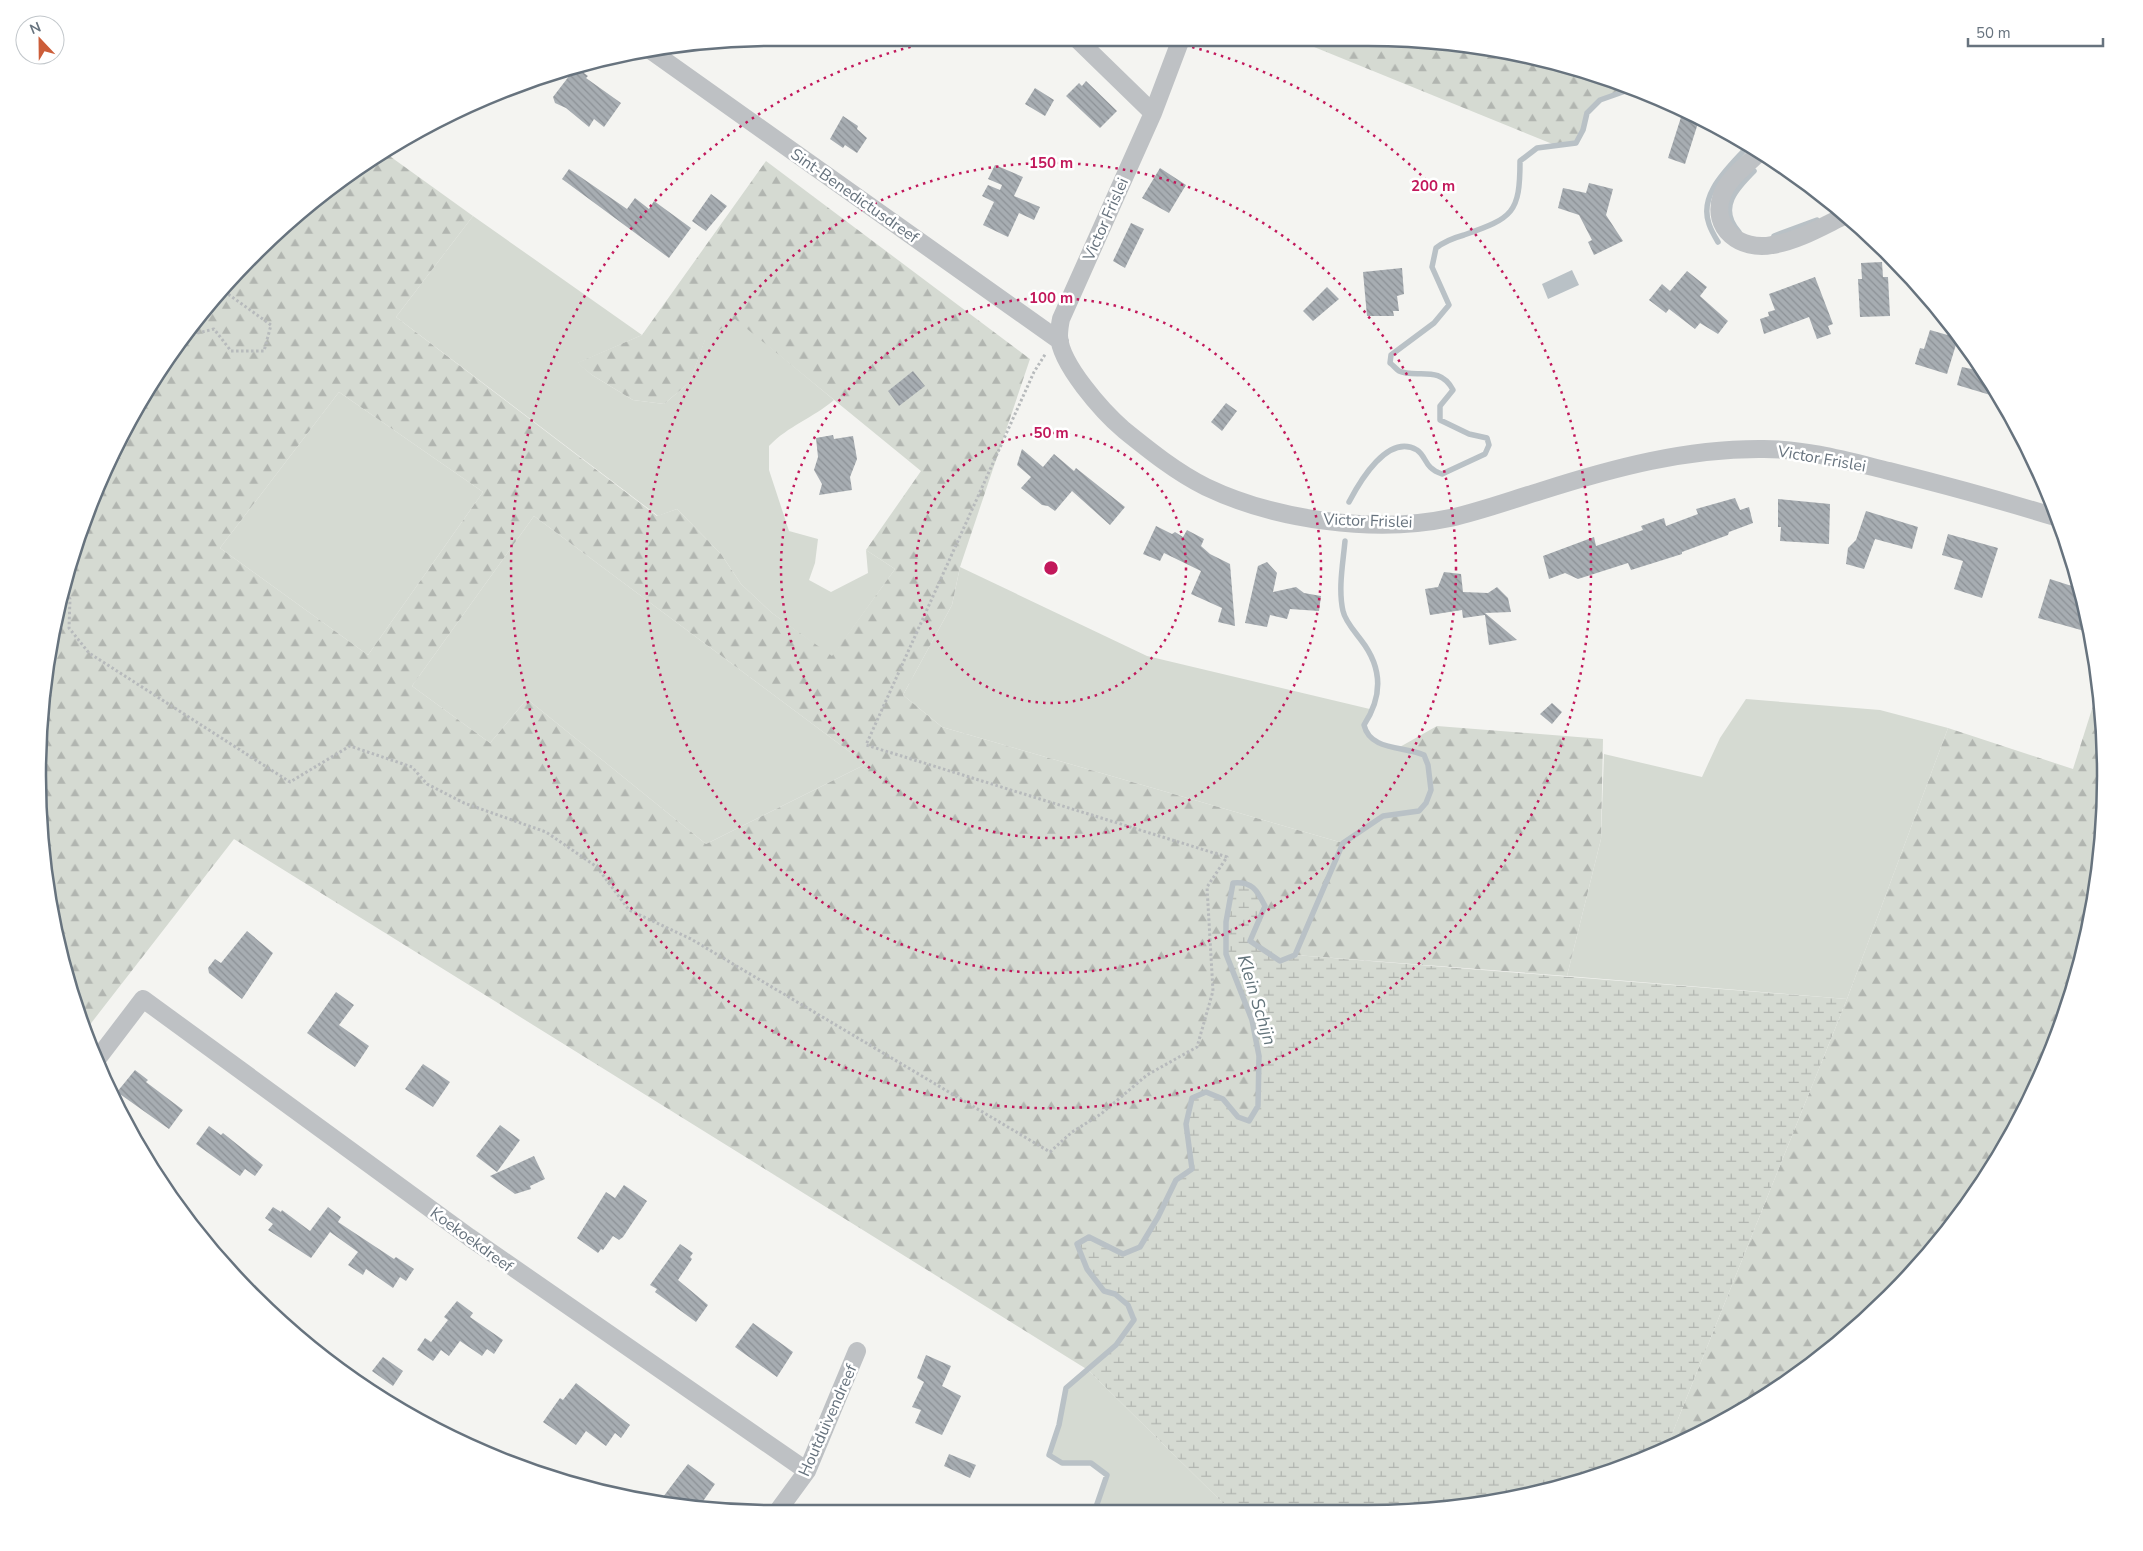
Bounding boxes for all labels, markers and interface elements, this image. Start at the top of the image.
north arrow [15,15,65,65]
scale bar [1968,15,2103,47]
text: N [27,18,44,39]
text: 50 m [1976,23,2011,43]
street label: Sint-Benedictusdreef [786,143,923,249]
text: 150 m [1029,153,1073,173]
street label: Victor Frislei [1077,174,1134,265]
text: 200 m [1411,176,1455,196]
text: 100 m [1029,288,1073,308]
text: 50 m [1033,423,1069,443]
street label: Victor Frislei [1775,440,1868,478]
street label: Victor Frislei [1322,508,1413,534]
centre of rings [1042,559,1060,577]
water label: Klein Schijn [1232,952,1282,1048]
street label: Koekoekdreef [425,1202,518,1278]
street label: Houtduivendreef [793,1360,863,1480]

